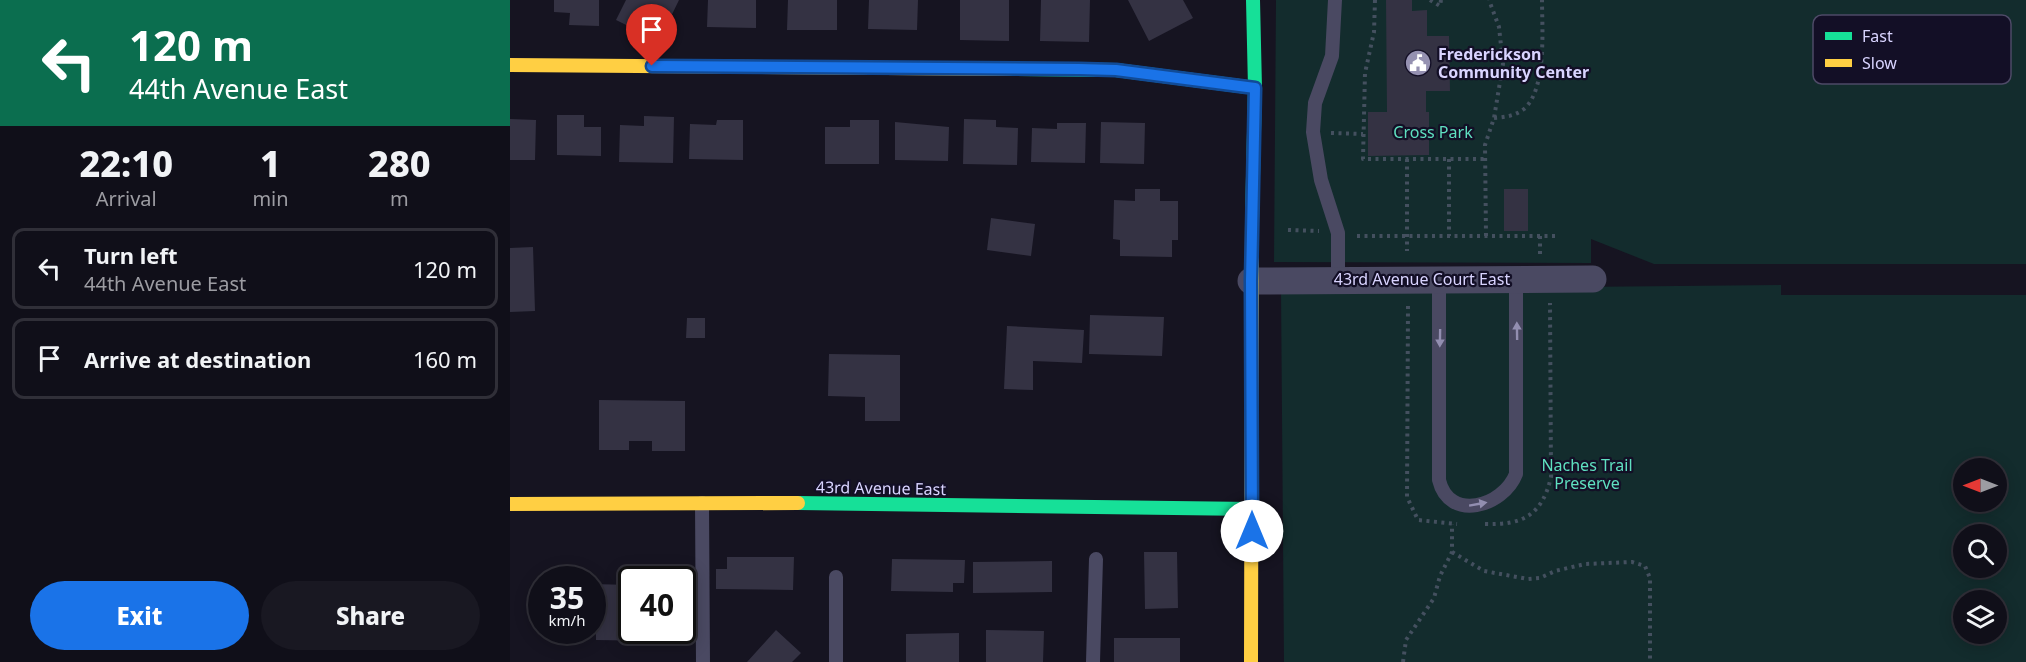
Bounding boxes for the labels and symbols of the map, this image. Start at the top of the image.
pin [626,4,677,66]
legend [1813,15,2011,84]
text: Fast [1862,25,1893,47]
place label: Frederickson Community Center [1438,43,1589,83]
public building icon: Frederickson Community Center [1403,48,1433,78]
text: Slow [1862,52,1897,74]
park label: Cross Park [1393,121,1473,143]
street label: 43rd Avenue Court East [1334,268,1510,290]
one-way arrow [1512,322,1522,341]
one-way arrow [1436,329,1445,348]
park label: Naches Trail Preserve [1541,454,1633,494]
north arrow [1953,458,2007,512]
street label: 43rd Avenue East [816,476,947,500]
position arrow [1220,499,1284,563]
one-way arrow [1469,499,1488,508]
speed limit sign: 40 [618,566,696,644]

